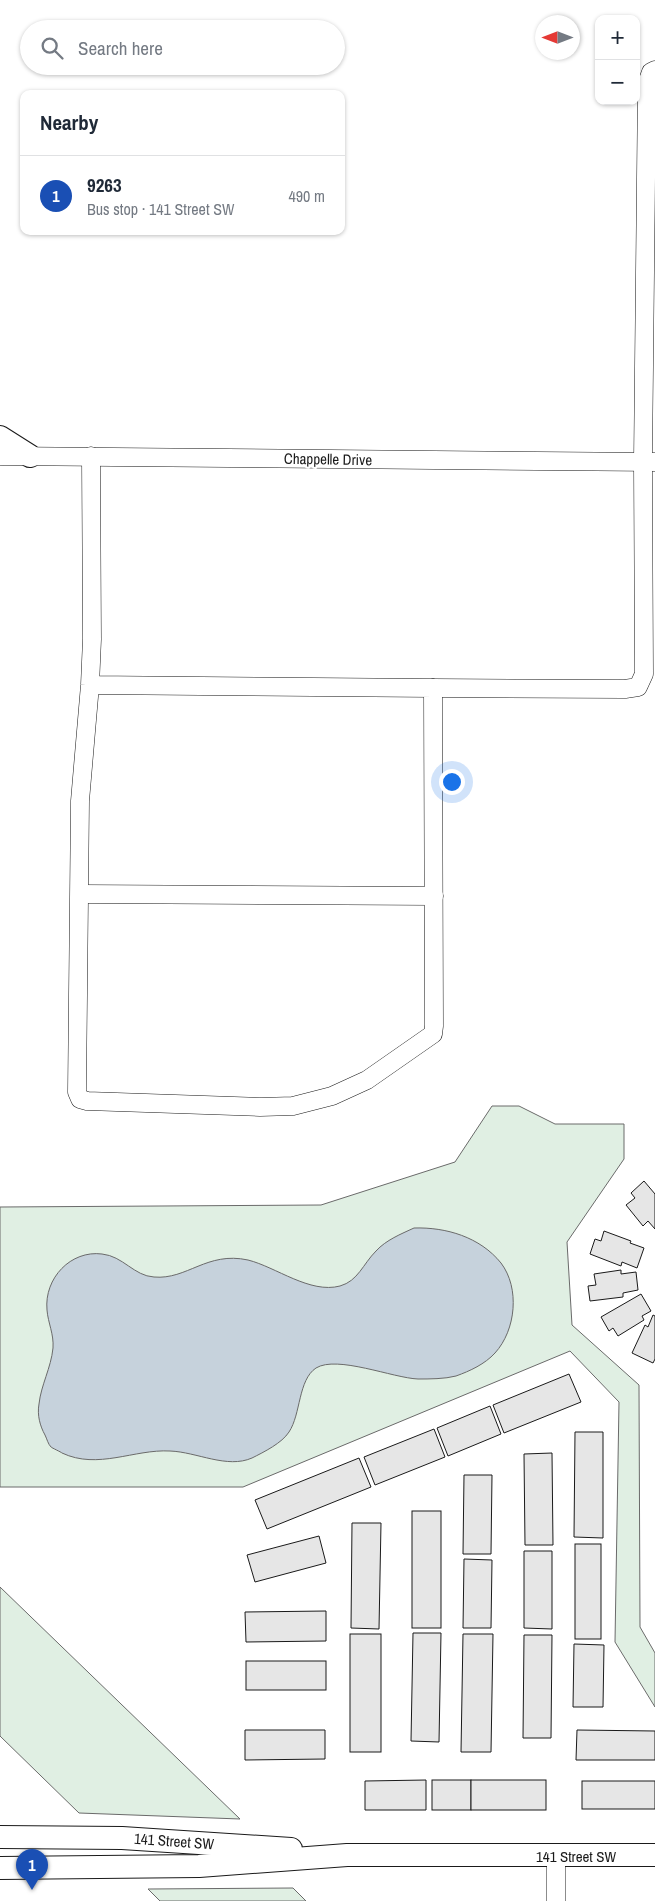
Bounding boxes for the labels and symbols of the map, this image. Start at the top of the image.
north arrow [535,15,580,60]
street label: Chappelle Drive [284,448,372,470]
your location [439,769,465,795]
street label: 141 Street SW [133,1828,215,1854]
street label: 141 Street SW [536,1846,616,1867]
pin: 1 [16,1849,48,1890]

